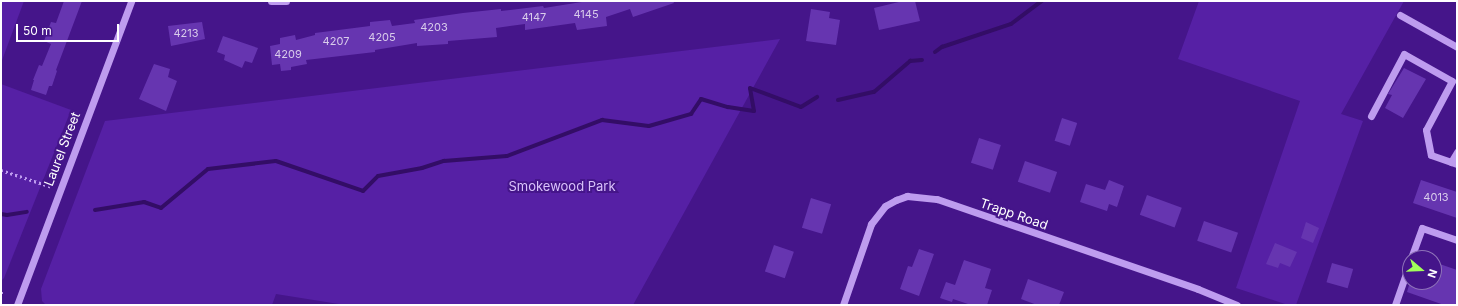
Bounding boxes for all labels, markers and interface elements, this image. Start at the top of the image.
house number: 4145 [573,7,599,21]
house number: 4147 [522,10,546,24]
scale bar [18,16,121,42]
house number: 4203 [420,20,448,34]
text: 50 m [23,23,52,38]
house number: 4213 [173,26,199,40]
house number: 4205 [368,30,396,44]
house number: 4207 [323,34,349,48]
house number: 4209 [274,47,302,61]
street label: Laurel Street [41,110,83,188]
park label: Smokewood Park [508,178,616,194]
house number: 4013 [1423,190,1449,204]
street label: Trapp Road [978,195,1050,233]
north arrow [1402,250,1442,290]
text: N [1424,267,1440,280]

